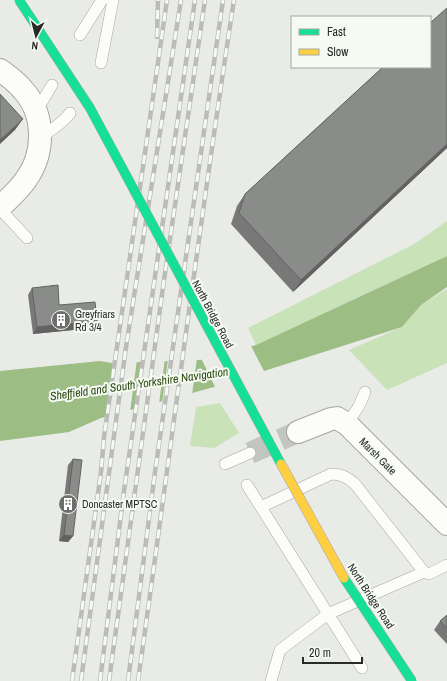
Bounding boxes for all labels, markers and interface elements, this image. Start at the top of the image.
north arrow [16,16,56,56]
legend [291,16,431,68]
text: Fast [327,24,346,40]
text: N [31,39,39,53]
text: Slow [327,44,349,60]
street label: North Bridge Road [189,278,237,350]
place label: Greyfriars Rd 3/4 [75,307,116,334]
building icon: Greyfriars Rd 3/4 [50,309,72,331]
water label: Sheffield and South Yorkshire Navigation [49,364,229,404]
street label: Marsh Gate [356,434,400,478]
building icon: Doncaster MPTSC [57,493,79,515]
place label: Doncaster MPTSC [82,497,158,511]
street label: North Bridge Road [345,561,397,631]
scale bar [303,639,362,665]
text: 20 m [309,645,331,661]

